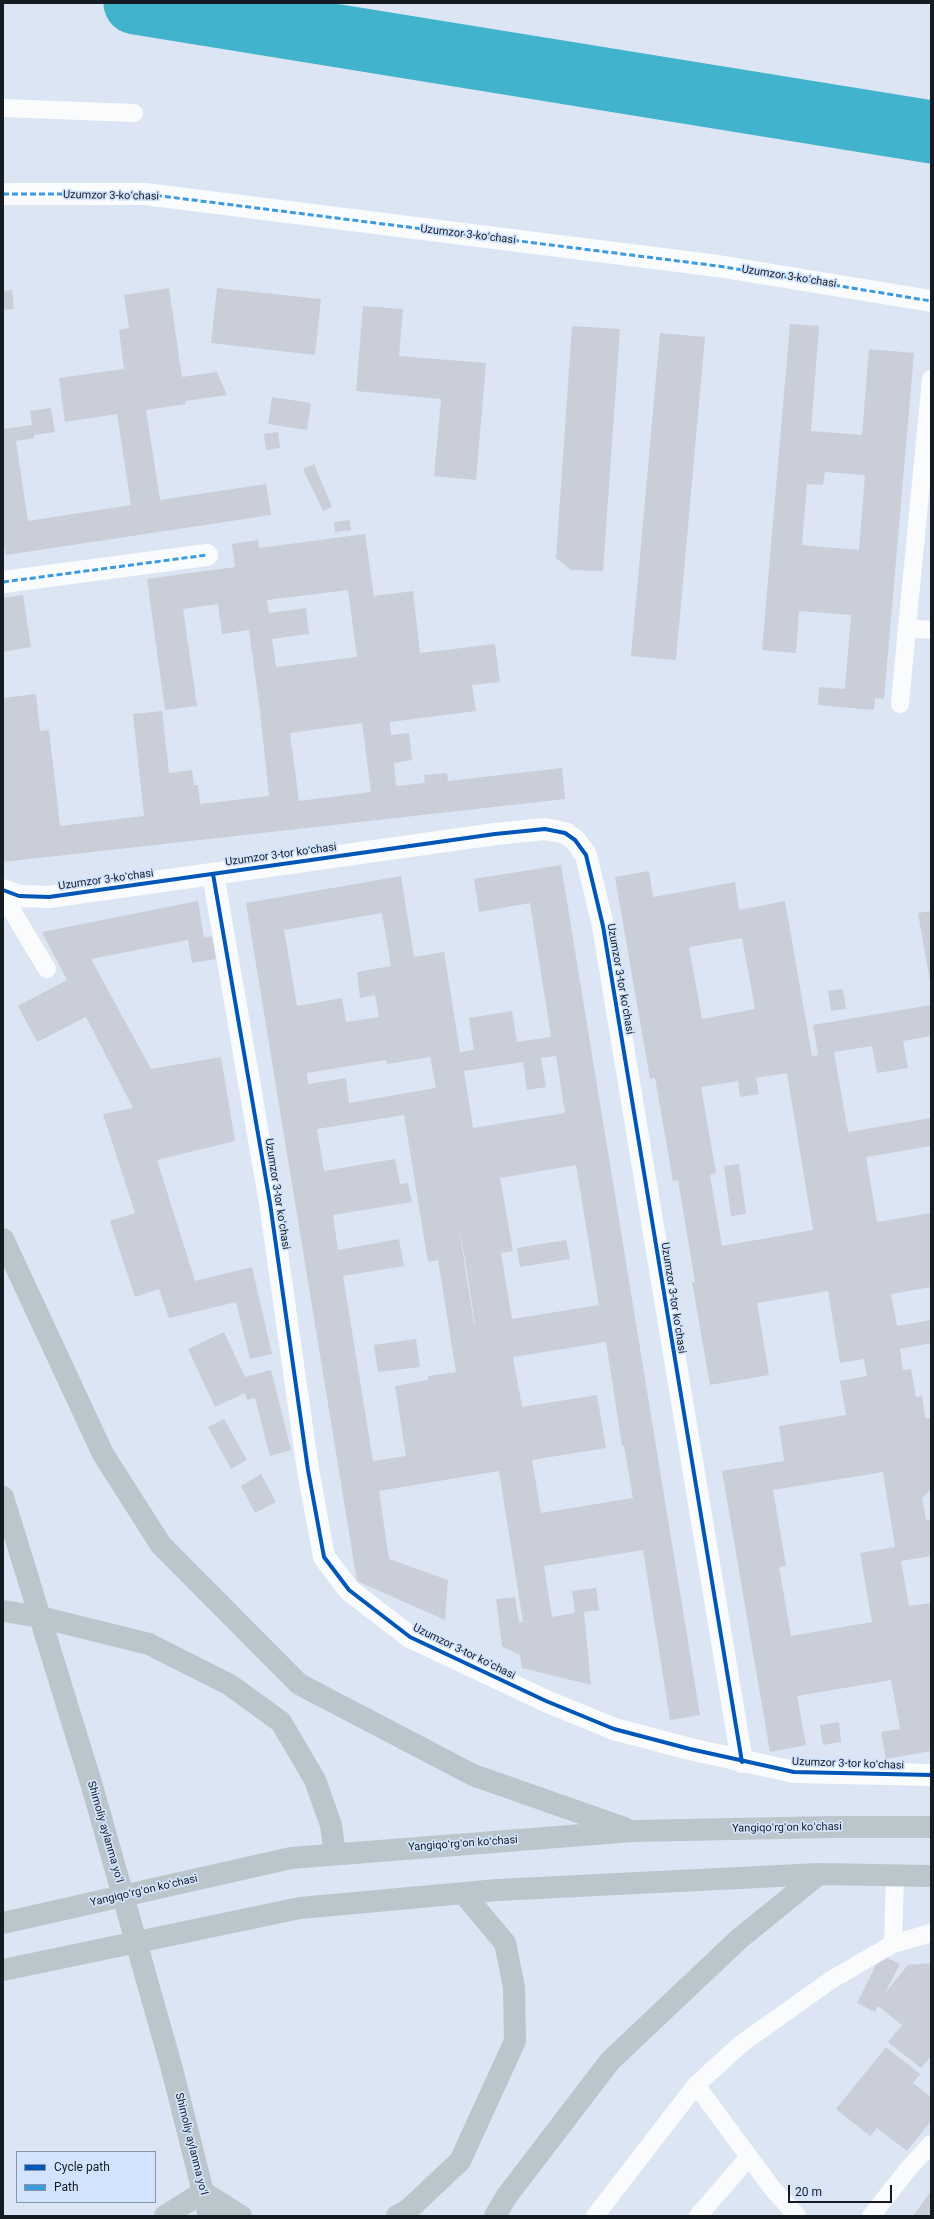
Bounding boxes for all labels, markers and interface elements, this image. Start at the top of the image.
street label: Uzumzor 3-koʻchasi [63,189,159,203]
street label: Uzumzor 3-koʻchasi [420,223,516,247]
street label: Uzumzor 3-koʻchasi [741,263,837,291]
street label: Uzumzor 3-tor koʻchasi [224,841,338,869]
street label: Uzumzor 3-koʻchasi [58,867,154,893]
street label: Uzumzor 3-tor koʻchasi [604,923,636,1035]
street label: Uzumzor 3-tor koʻchasi [262,1138,292,1250]
street label: Uzumzor 3-tor koʻchasi [658,1242,688,1354]
street label: Uzumzor 3-tor koʻchasi [411,1621,517,1683]
street label: Uzumzor 3-tor koʻchasi [792,1755,904,1773]
street label: Shimoliy aylanma yoʻl [84,1780,126,1884]
street label: Yangiqoʻrgʻon koʻchasi [732,1820,842,1836]
street label: Yangiqoʻrgʻon koʻchasi [408,1834,518,1854]
street label: Yangiqoʻrgʻon koʻchasi [89,1872,199,1910]
street label: Shimoliy aylanma yoʻl [172,2091,210,2197]
legend [16,2151,156,2203]
text: Cycle path [54,2160,110,2174]
scale bar [790,2177,894,2203]
text: Path [54,2180,79,2194]
text: 20 m [795,2185,822,2199]

